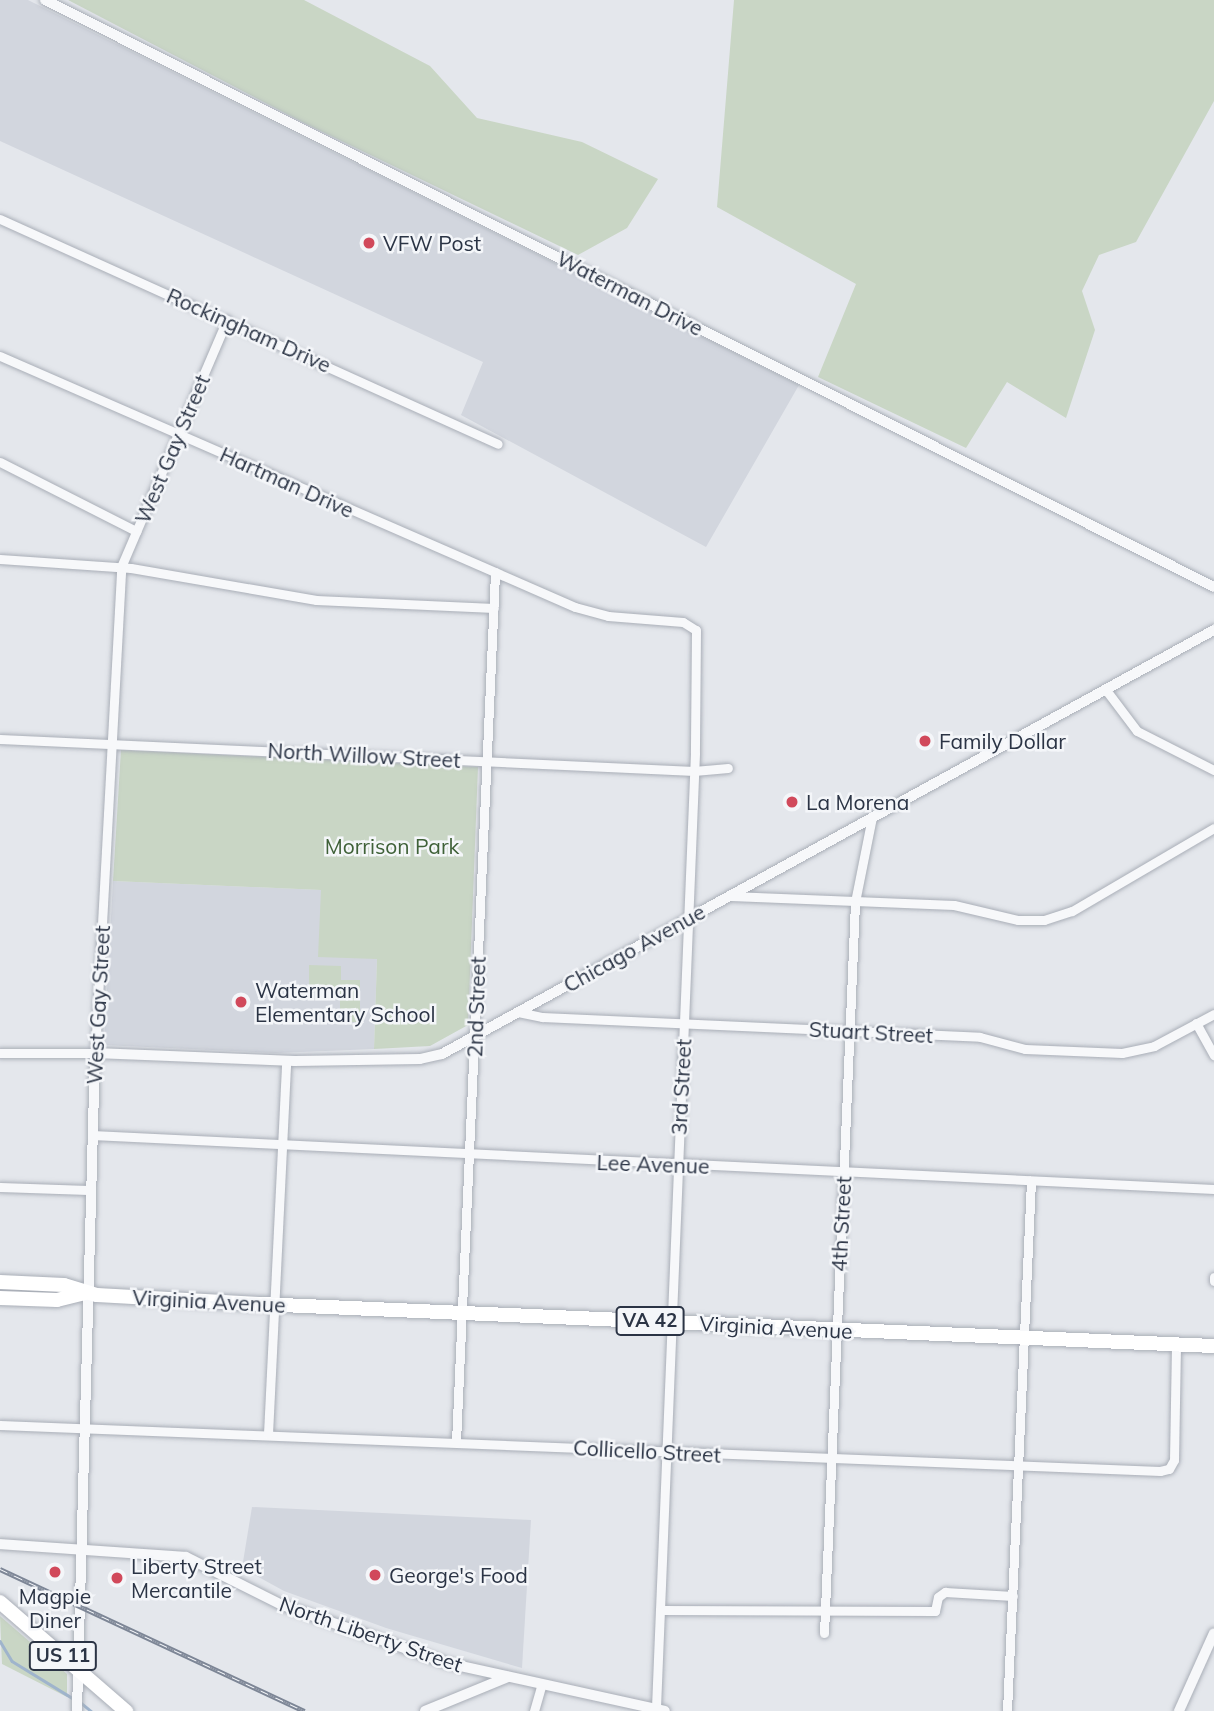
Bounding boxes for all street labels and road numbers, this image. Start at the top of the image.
street label: Waterman Drive [553,245,707,341]
street label: Rockingham Drive [163,282,335,378]
street label: West Gay Street [129,371,215,527]
street label: Hartman Drive [216,441,358,523]
street label: North Willow Street [267,737,461,773]
street label: Chicago Avenue [559,899,709,997]
street label: West Gay Street [81,925,115,1085]
street label: 2nd Street [462,956,490,1058]
street label: Stuart Street [808,1016,934,1048]
street label: 3rd Street [666,1038,696,1136]
street label: Lee Avenue [596,1149,710,1179]
street label: 4th Street [826,1176,856,1272]
street label: Virginia Avenue [132,1284,286,1318]
road number: VA 42 [615,1306,685,1336]
street label: Virginia Avenue [699,1310,853,1344]
street label: Collicello Street [573,1435,721,1467]
street label: North Liberty Street [276,1591,466,1677]
road number: US 11 [28,1640,98,1672]

